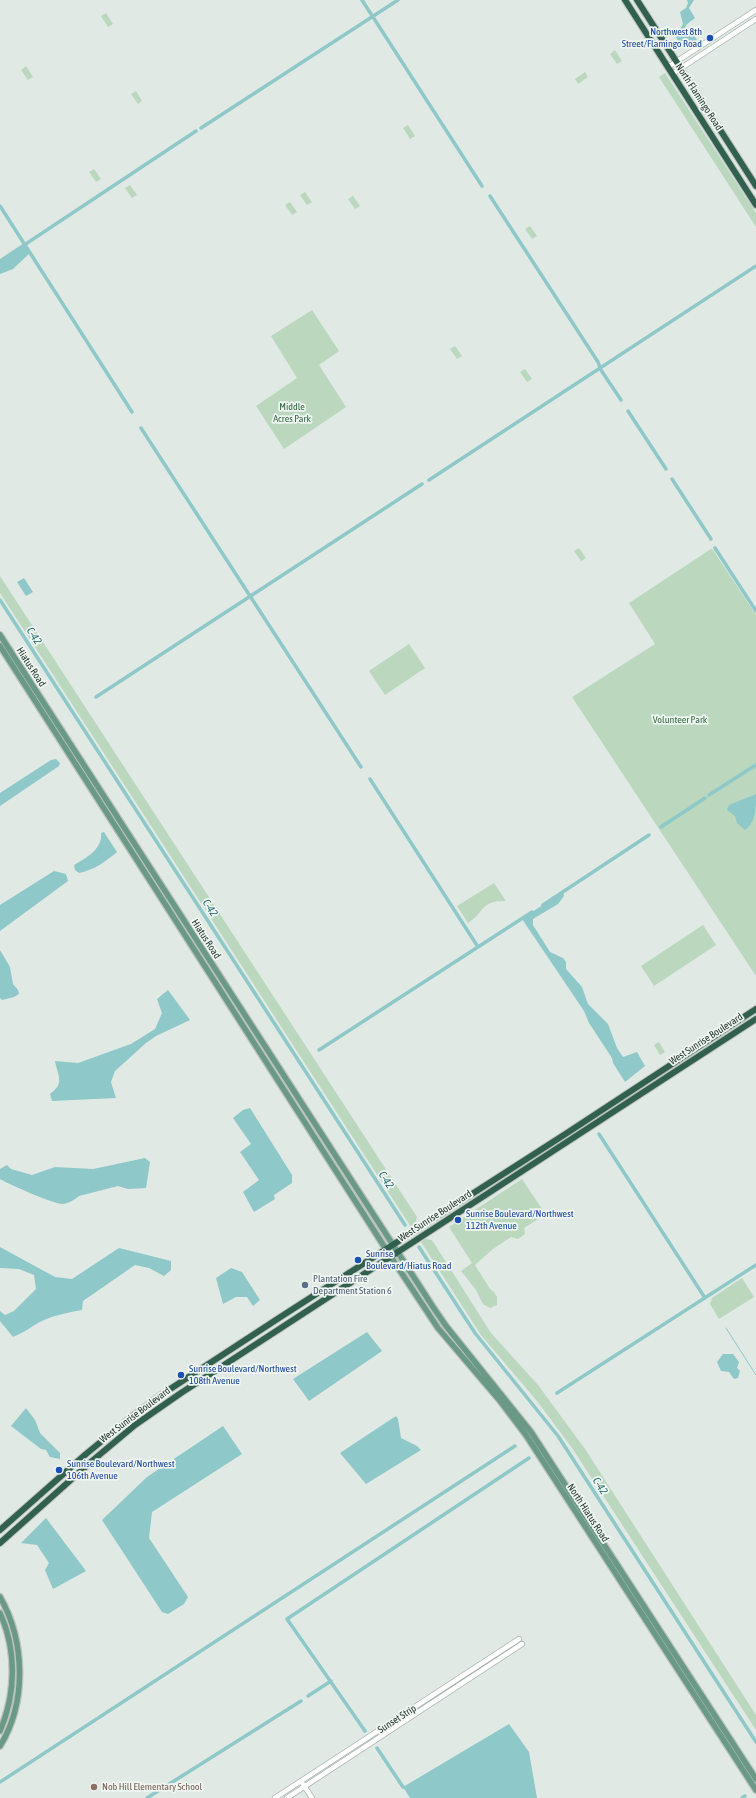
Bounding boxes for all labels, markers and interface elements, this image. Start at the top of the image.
place label: Northwest 8th Street/Flamingo Road [622,26,702,50]
marker: Northwest 8th Street/Flamingo Road [705,33,715,43]
street label: North Flamingo Road [673,61,725,133]
park label: Middle Acres Park [273,401,311,424]
water label: C-42 [24,625,44,647]
street label: Hiatus Road [14,645,48,689]
park label: Volunteer Park [653,714,707,726]
water label: C-42 [200,897,220,919]
street label: Hiatus Road [189,917,223,961]
street label: West Sunrise Boulevard [667,1011,745,1067]
water label: C-42 [376,1169,396,1191]
street label: West Sunrise Boulevard [396,1188,474,1244]
place label: Sunrise Boulevard/Northwest 112th Avenue [466,1208,574,1232]
marker: Sunrise Boulevard/Northwest 112th Avenue [453,1215,463,1225]
place label: Sunrise Boulevard/Hiatus Road [366,1248,451,1272]
marker: Sunrise Boulevard/Hiatus Road [353,1255,363,1265]
place label: Plantation Fire Department Station 6 [313,1273,392,1296]
marker: Plantation Fire Department Station 6 [300,1280,310,1290]
place label: Sunrise Boulevard/Northwest 108th Avenue [189,1363,297,1386]
marker: Sunrise Boulevard/Northwest 108th Avenue [176,1370,186,1380]
street label: West Sunrise Boulevard [97,1384,173,1446]
place label: Sunrise Boulevard/Northwest 106th Avenue [67,1458,175,1482]
marker: Sunrise Boulevard/Northwest 106th Avenue [54,1465,64,1475]
water label: C-42 [590,1475,610,1497]
street label: North Hiatus Road [565,1482,611,1544]
street label: Sunset Strip [376,1702,418,1736]
place label: Nob Hill Elementary School [102,1781,202,1793]
marker: Nob Hill Elementary School [89,1782,99,1792]

